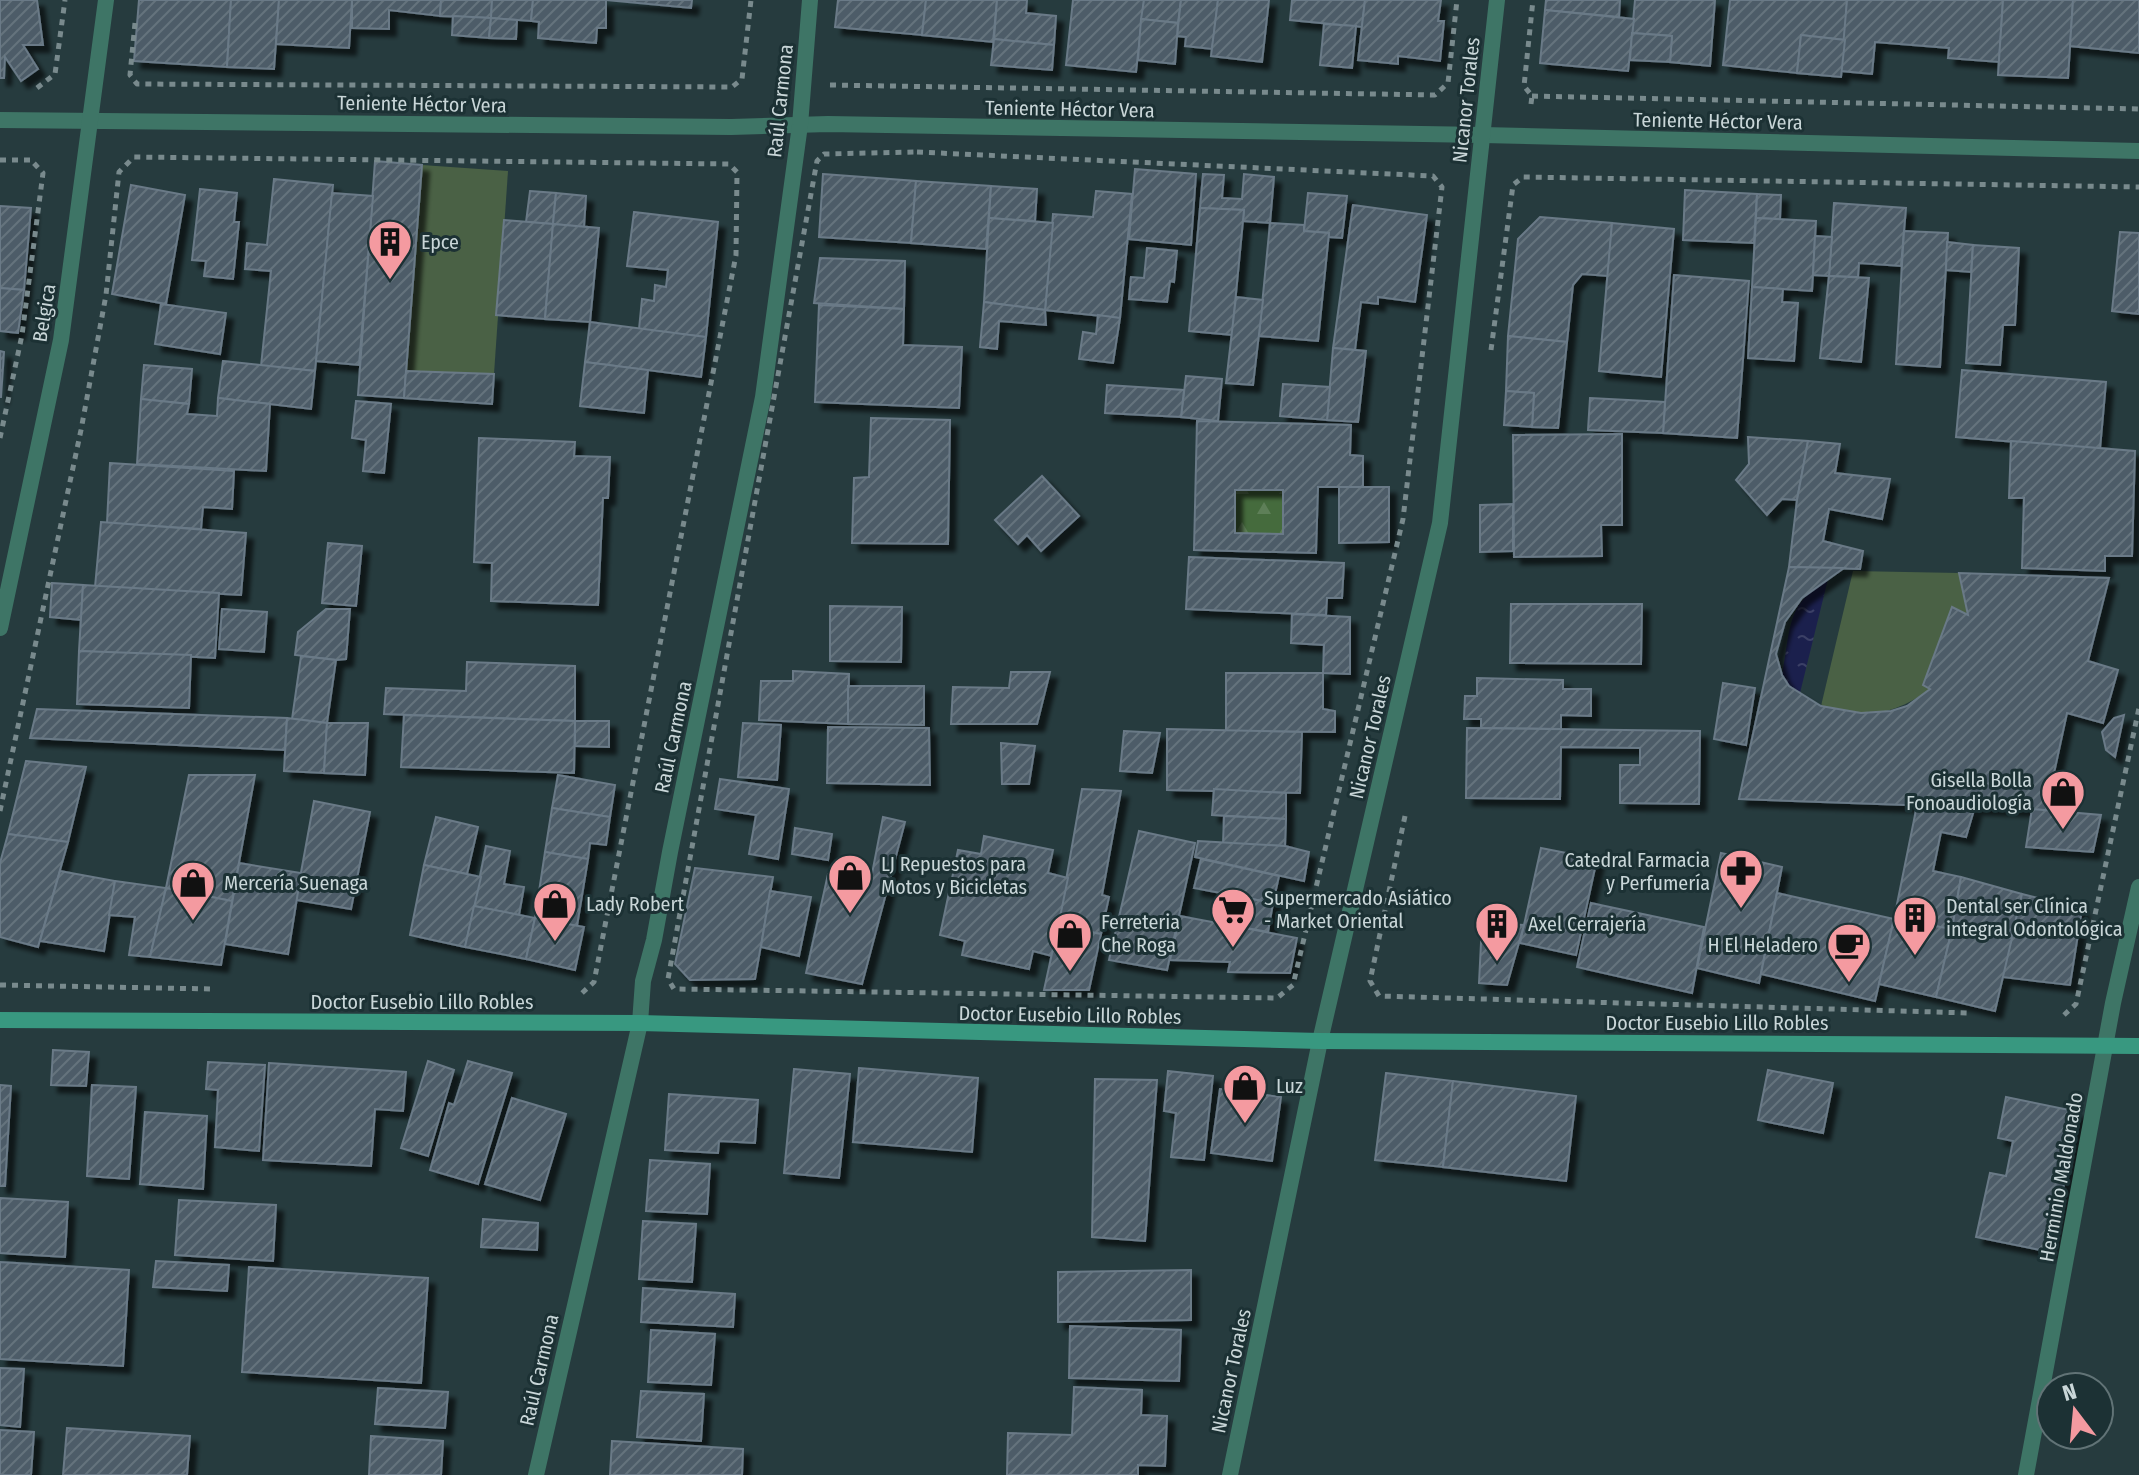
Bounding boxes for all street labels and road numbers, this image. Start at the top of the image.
street label: Nicanor Torales [1447,36,1485,164]
street label: Raúl Carmona [762,43,798,159]
street label: Teniente Héctor Vera [337,91,507,117]
street label: Teniente Héctor Vera [985,96,1155,122]
street label: Teniente Héctor Vera [1633,108,1803,134]
street label: Belgica [28,282,60,344]
street label: Nicanor Torales [1344,673,1396,801]
street label: Raúl Carmona [649,679,697,795]
street label: Doctor Eusebio Lillo Robles [311,990,533,1014]
street label: Doctor Eusebio Lillo Robles [958,1001,1182,1029]
street label: Doctor Eusebio Lillo Robles [1606,1011,1828,1035]
street label: Herminio Maldonado [2034,1090,2088,1264]
street label: Nicanor Torales [1206,1307,1256,1435]
street label: Raúl Carmona [514,1312,564,1428]

